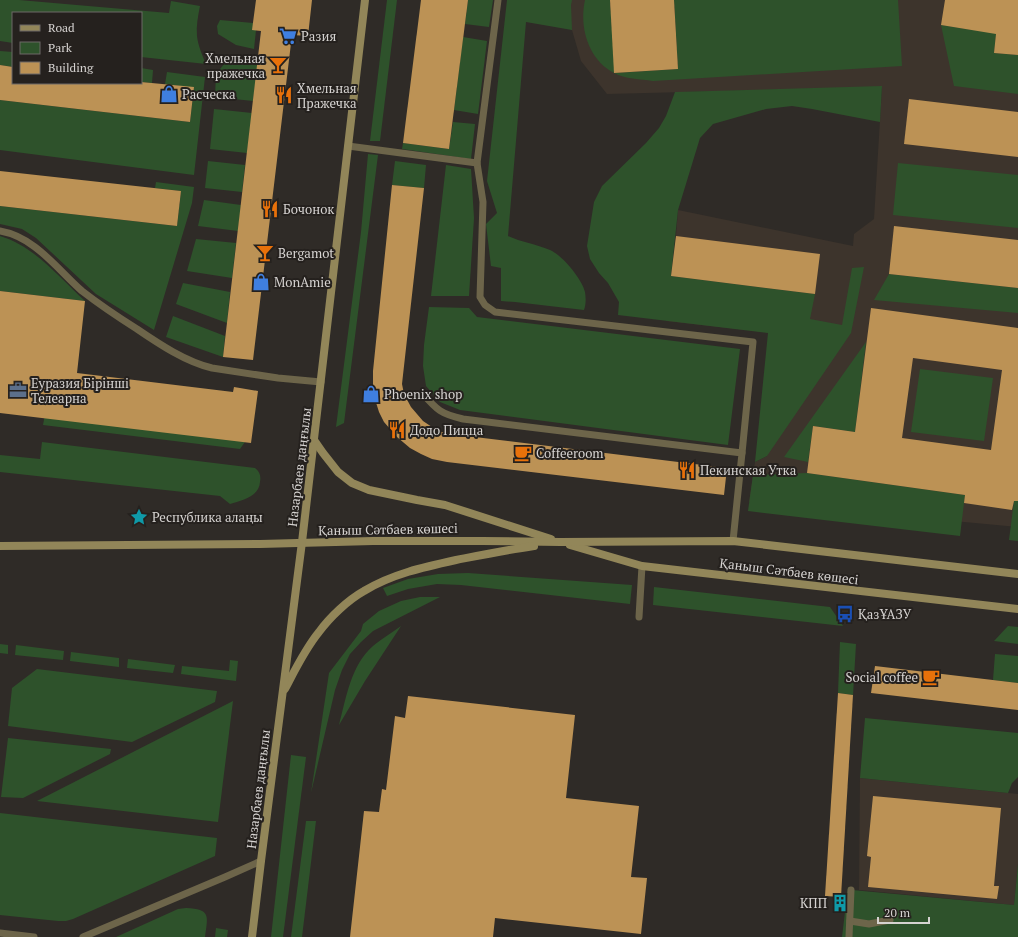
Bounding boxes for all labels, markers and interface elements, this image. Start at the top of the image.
legend [12,12,142,84]
text: Road [48,20,75,35]
supermarket icon: Разия [278,26,298,46]
place label: Разия [301,27,336,45]
text: Park [48,40,73,55]
place label: Хмельная пражечка [205,49,265,82]
bar icon: Хмельная пражечка [268,55,288,75]
text: Building [48,60,94,75]
place label: Хмельная Пражечка [297,79,357,112]
shop icon: Расческа [159,84,179,104]
place label: Расческа [182,85,236,103]
restaurant icon: Хмельная Пражечка [274,85,294,105]
restaurant icon: Бочонок [260,199,280,219]
place label: Бочонок [283,200,335,218]
bar icon: Bergamot [255,243,275,263]
place label: Bergamot [278,244,334,262]
shop icon: MonAmie [251,272,271,292]
place label: MonAmie [274,273,331,291]
place label: Еуразия Бірінші Телеарна [31,374,129,407]
office icon: Еуразия Бірінші Телеарна [8,380,28,400]
shop icon: Phoenix shop [361,384,381,404]
place label: Phoenix shop [384,385,462,403]
street label: Назарбаев даңғылы [283,406,315,528]
restaurant icon: Додо Пицца [387,420,407,440]
place label: Додо Пицца [410,421,484,439]
cafe icon: Coffeeroom [513,443,533,463]
place label: Coffeeroom [536,444,604,462]
restaurant icon: Пекинская Утка [677,460,697,480]
place label: Пекинская Утка [700,461,797,479]
place icon: Республика алаңы [129,507,149,527]
place label: Республика алаңы [152,508,263,526]
street label: Қаныш Сәтбаев көшесі [318,519,458,539]
street label: Қаныш Сәтбаев көшесі [718,554,860,588]
bus stop icon: ҚазҰАЗУ [835,604,855,624]
place label: ҚазҰАЗУ [858,605,912,623]
cafe icon: Social coffee [921,667,941,687]
place label: Social coffee [845,668,918,686]
street label: Назарбаев даңғылы [242,728,274,850]
building icon: КПП [830,893,850,913]
place label: КПП [800,894,827,912]
scale bar [878,899,929,925]
text: 20 m [884,905,911,920]

